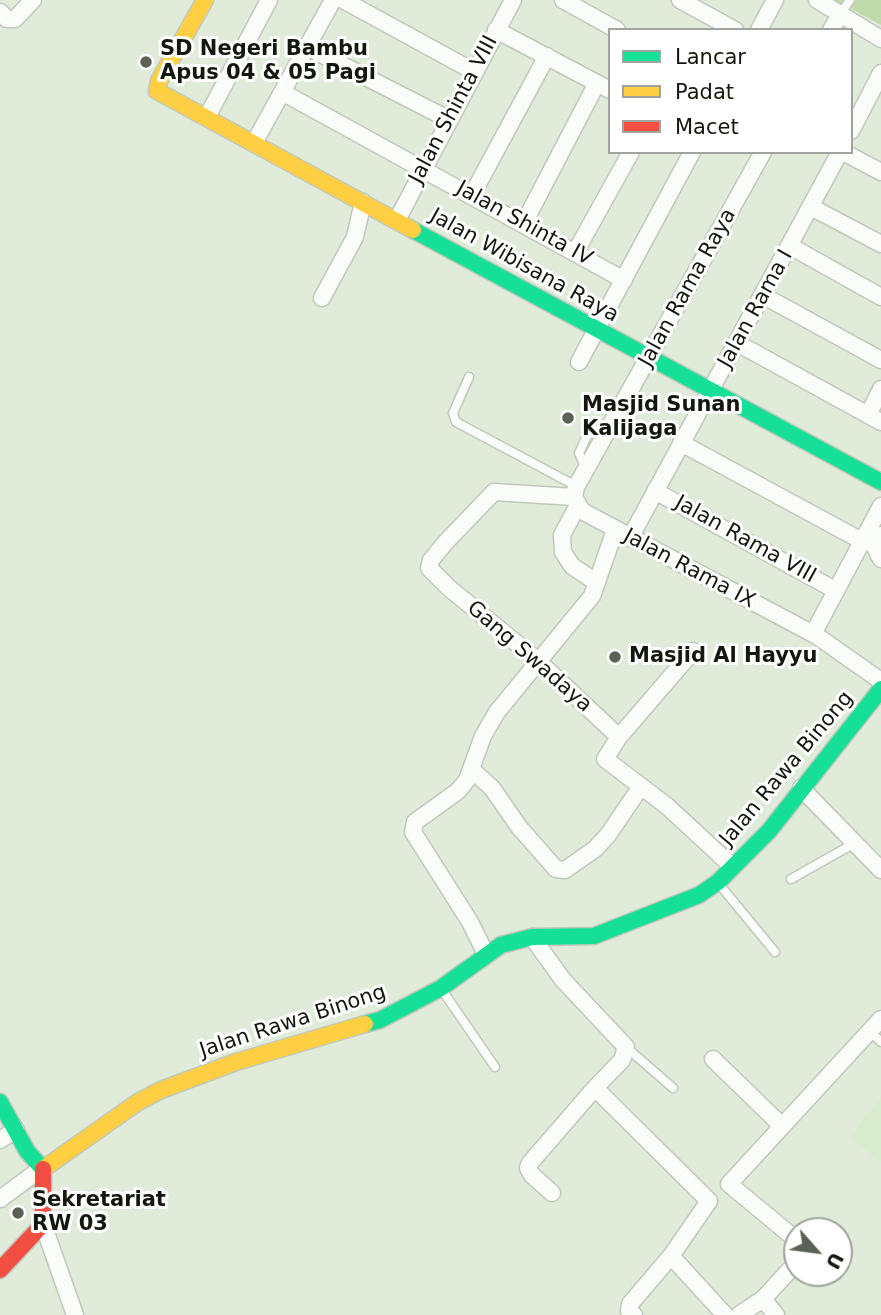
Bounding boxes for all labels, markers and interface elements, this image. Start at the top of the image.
legend [608,28,853,154]
street label: Jalan Shinta VIII [404,32,504,188]
place label: SD Negeri Bambu Apus 04 & 05 Pagi [160,37,376,87]
text: Lancar [675,45,746,69]
marker: SD Negeri Bambu Apus 04 & 05 Pagi [138,54,154,70]
text: Padat [675,80,734,104]
text: Macet [675,115,739,139]
street label: Jalan Shinta IV [451,176,597,272]
street label: Jalan Wibisana Raya [425,204,623,328]
street label: Jalan Rama Raya [634,204,742,372]
street label: Jalan Rama I [713,246,799,372]
place label: Masjid Sunan Kalijaga [582,393,740,443]
marker: Masjid Sunan Kalijaga [560,410,576,426]
street label: Jalan Rama VIII [670,491,820,589]
street label: Jalan Rama IX [619,524,759,614]
street label: Gang Swadaya [461,596,597,718]
place label: Masjid Al Hayyu [629,644,817,670]
marker: Masjid Al Hayyu [607,649,623,665]
street label: Jalan Rawa Binong [715,686,859,852]
street label: Jalan Rawa Binong [197,980,389,1064]
place label: Sekretariat RW 03 [32,1188,166,1238]
marker: Sekretariat RW 03 [10,1205,26,1221]
north arrow [783,1217,853,1287]
text: U [821,1249,848,1273]

